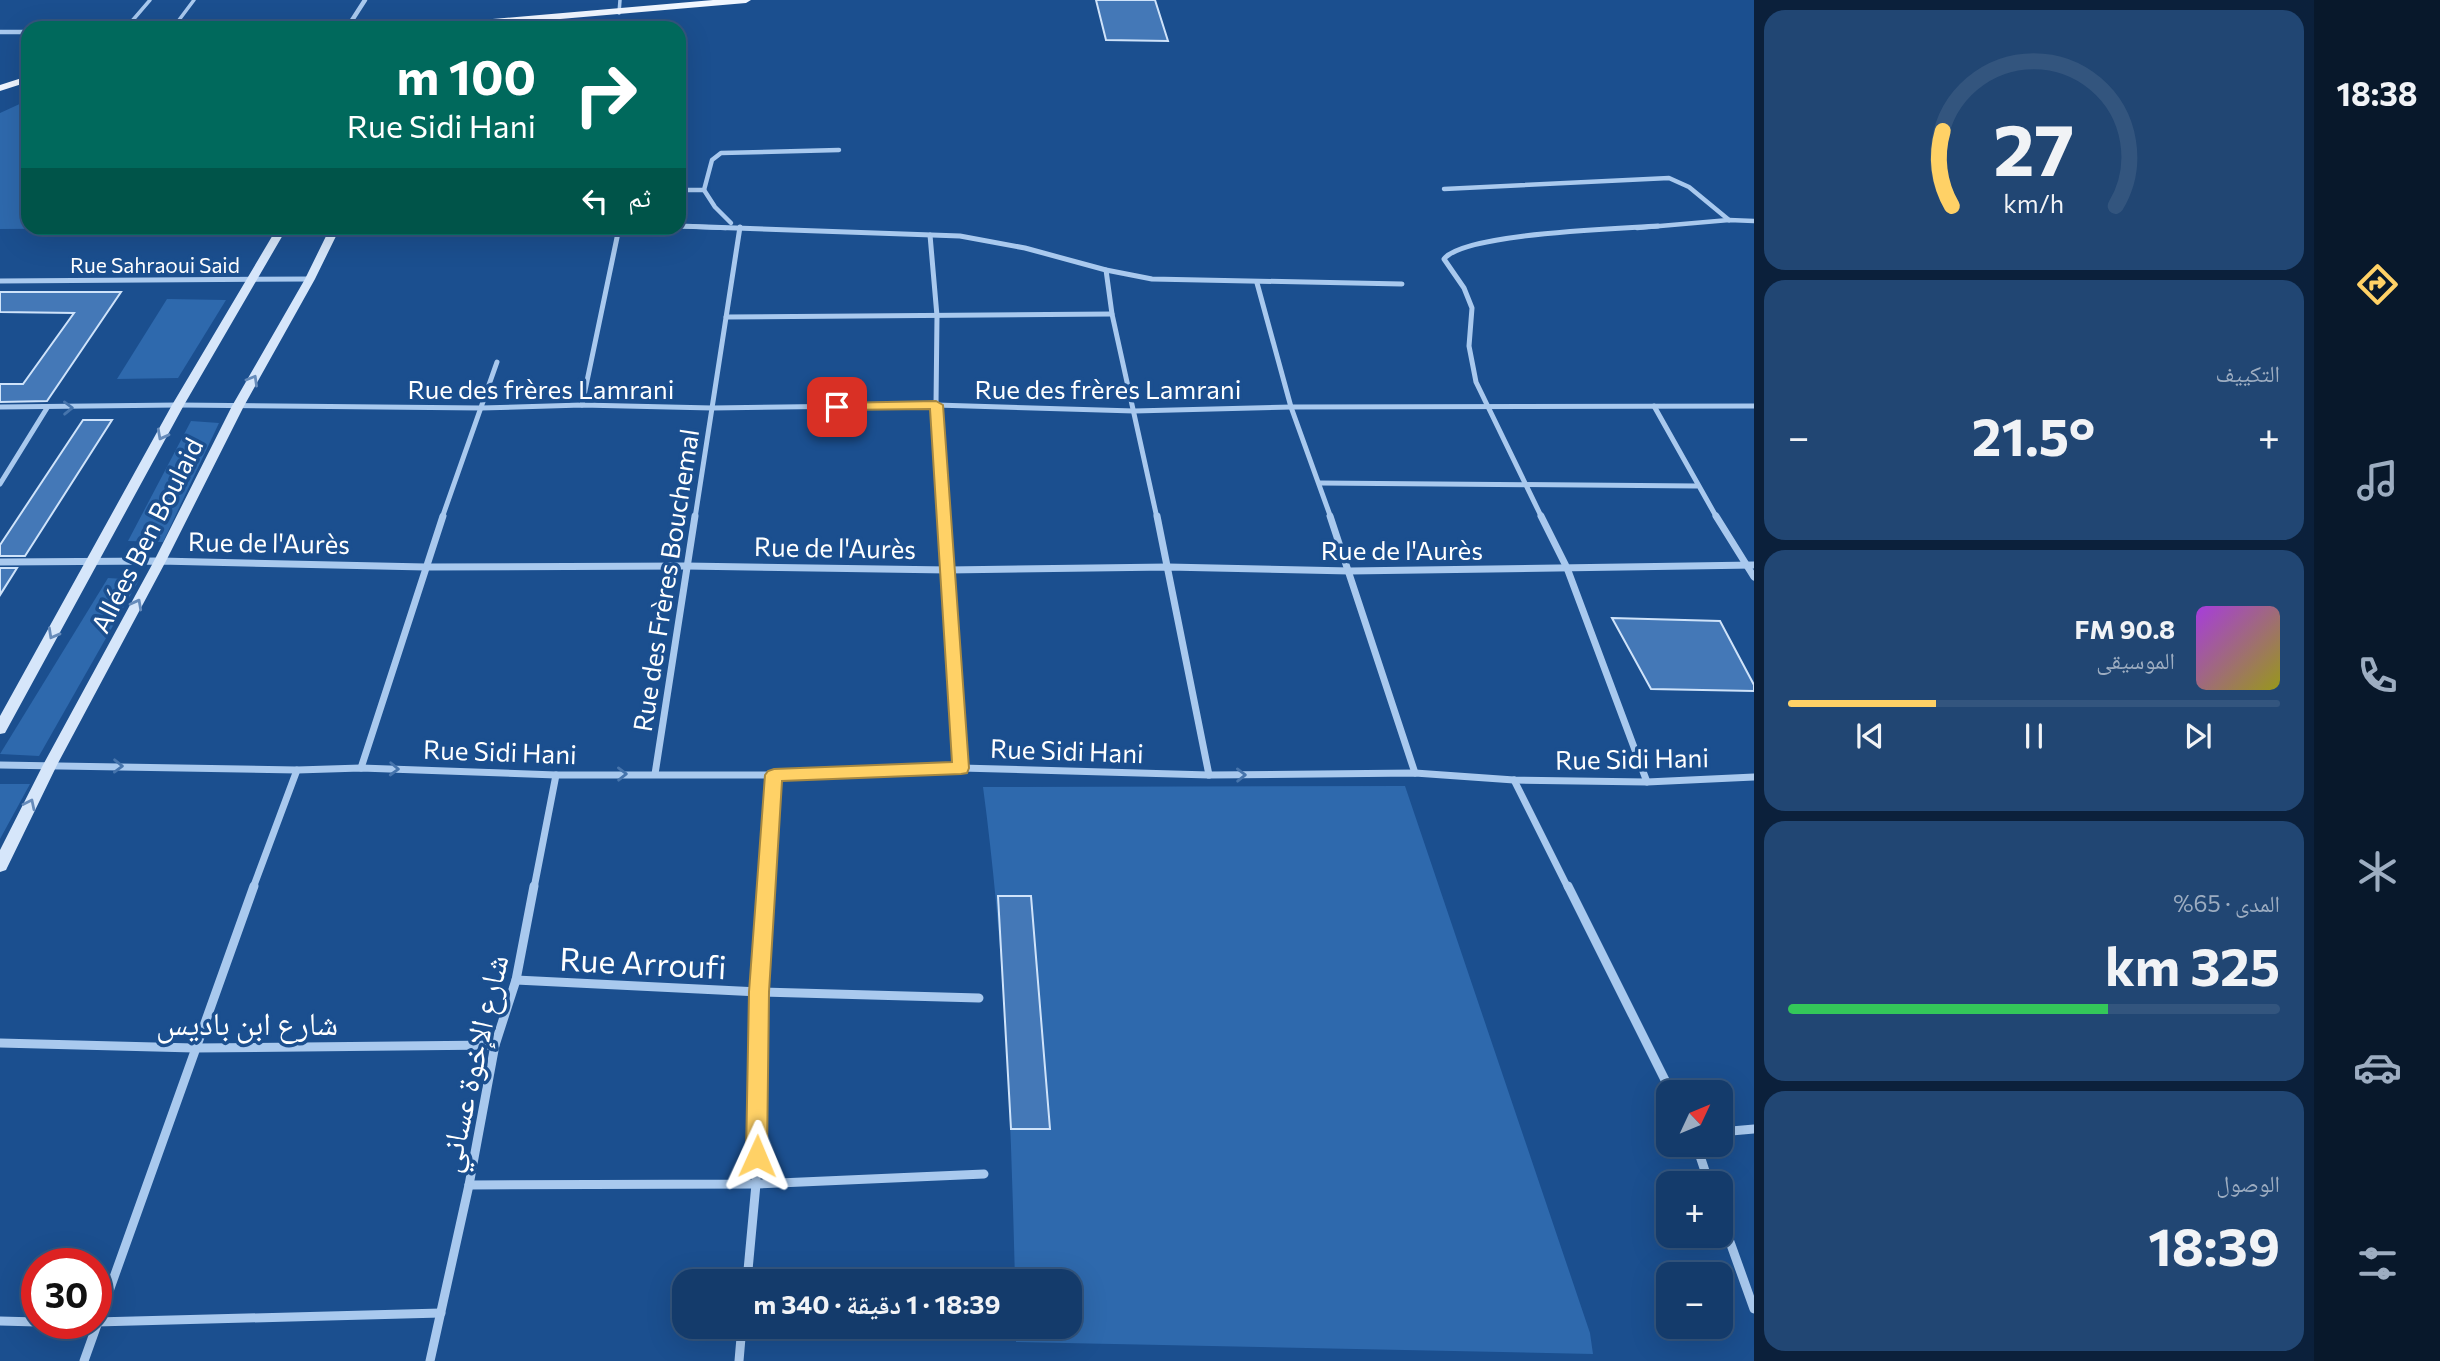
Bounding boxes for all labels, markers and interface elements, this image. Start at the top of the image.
text: 100 m [397,45,536,105]
icon: right [560,49,651,140]
text: 18:38 [2336,73,2418,113]
text: 27 [1994,102,2074,191]
text: Rue Sidi Hani [347,105,536,145]
text: ثم [628,181,651,212]
icon: left [576,182,614,220]
text: km/h [2004,188,2064,218]
street label: Rue Sahraoui Said [70,252,240,277]
icon: directions [2353,260,2402,309]
text: التكييف [2215,359,2280,387]
street label: Rue des frères Lamrani [408,373,674,404]
street label: Rue des frères Lamrani [975,373,1241,404]
one-way arrow [245,374,258,387]
pin [807,377,867,437]
icon: arrive [818,388,856,426]
one-way arrow [63,400,74,416]
text: 21.5° [1972,403,2095,467]
text: − [1788,412,1810,459]
text: + [2258,412,2280,459]
street label: Rue des Frères Bouchemal [626,427,704,733]
one-way arrow [157,428,170,440]
street label: Allées Ben Boulaid [83,432,209,638]
icon: music [2353,456,2402,505]
street label: Rue de l'Aurès [188,525,350,559]
street label: Rue de l'Aurès [754,530,916,564]
street label: Rue de l'Aurès [1321,534,1483,565]
one-way arrow [129,598,142,611]
text: 90.8 FM [2074,613,2175,644]
one-way arrow [48,627,61,640]
text: الموسيقى [2096,646,2175,674]
icon: phone [2353,651,2402,700]
icon: previous [1851,717,1889,755]
icon: pause [2015,717,2053,755]
icon: next [2179,717,2217,755]
street label: Rue Sidi Hani [990,732,1144,768]
street label: Rue Sidi Hani [423,733,577,769]
street label: Rue Sidi Hani [1555,741,1709,775]
one-way arrow [113,759,124,774]
one-way arrow [389,762,400,777]
one-way arrow [617,766,628,782]
one-way arrow [1236,767,1247,783]
one-way arrow [22,799,36,811]
icon: climate [2353,847,2402,896]
text: المدى · 65% [2173,889,2280,917]
text: 325 km [2105,933,2280,997]
street label: Rue Arroufi [559,938,727,986]
street label: شارع الإخوة عساني [427,950,522,1177]
street label: شارع ابن باديس [156,1002,338,1044]
icon: car [2353,1043,2402,1092]
north arrow [1656,1080,1732,1157]
map controls [1656,1080,1733,1339]
position arrow [720,1119,794,1193]
text: الوصول [2216,1169,2280,1197]
button: + [1656,1171,1733,1248]
text: 18:39 [2148,1213,2280,1277]
icon: filters [2353,1239,2402,1288]
speed limit sign: 30 [21,1248,112,1339]
button: − [1656,1262,1733,1339]
text: 18:39 · 1 دقيقة · 340 m [754,1288,1000,1319]

